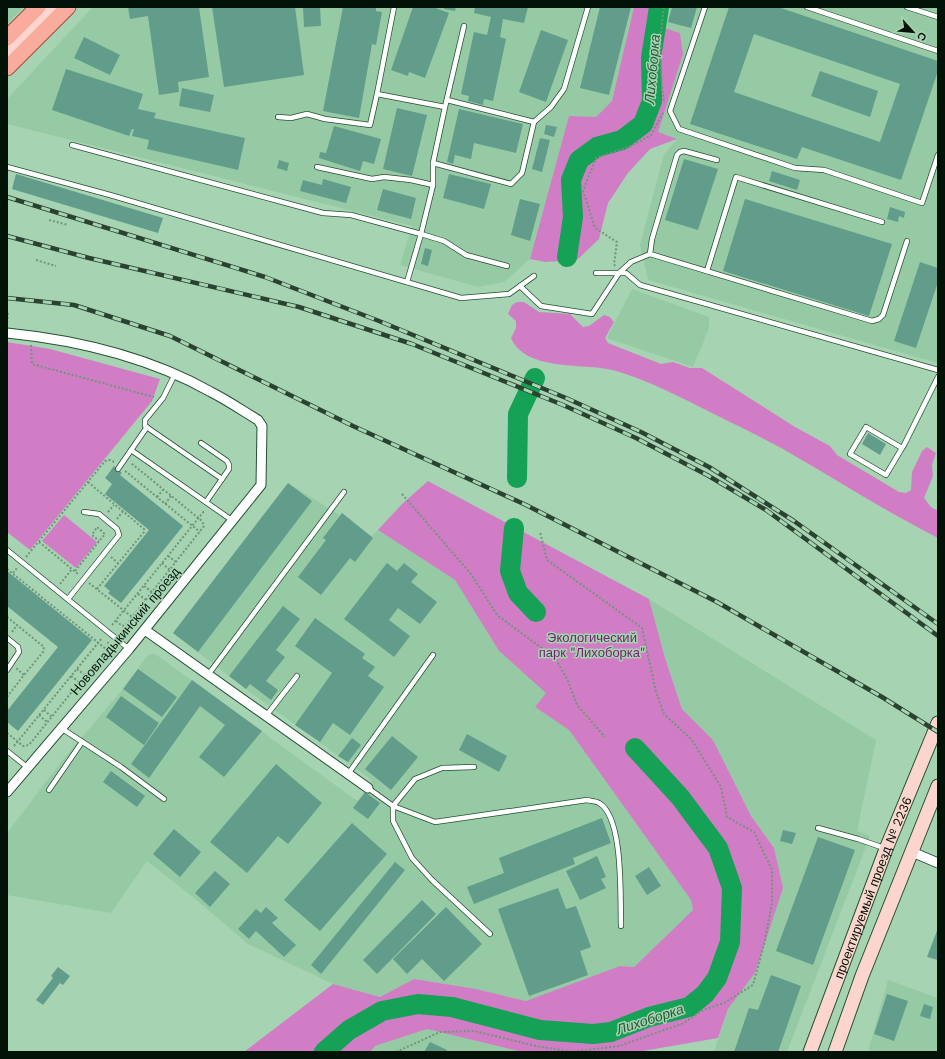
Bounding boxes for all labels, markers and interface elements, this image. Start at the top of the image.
north arrow [893,12,933,52]
text: С [914,30,929,43]
water label: Лихоборка [641,33,663,105]
street label: Нововладыкинский проезд [67,564,183,698]
park label: Экологический парк "Лихоборка" [539,630,645,660]
street label: проектируемый проезд № 2236 [831,794,914,981]
water label: Лихоборка [613,1001,686,1038]

